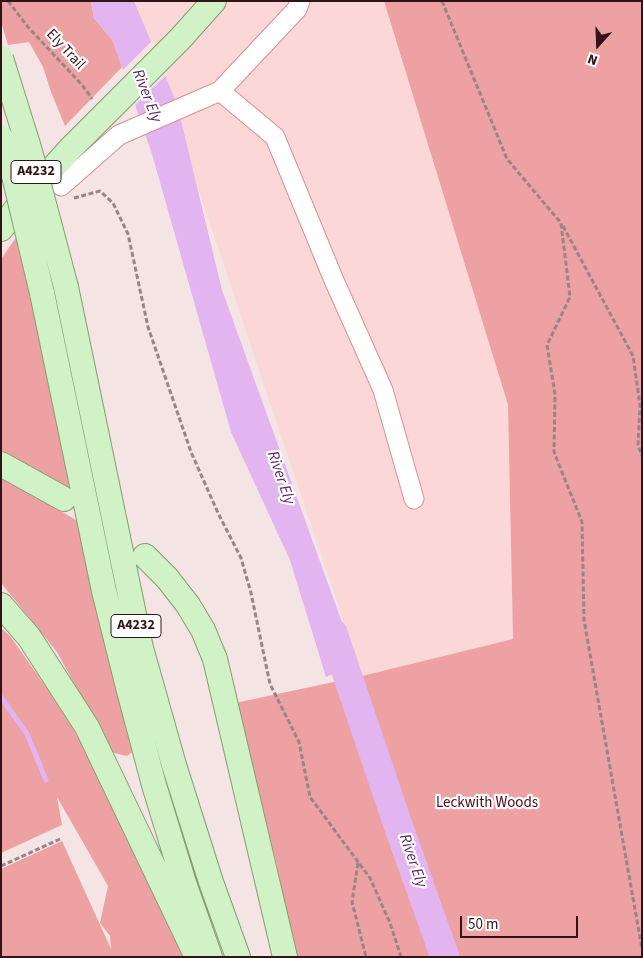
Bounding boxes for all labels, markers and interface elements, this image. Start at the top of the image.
north arrow [573,20,623,70]
street label: Ely Trail [42,26,88,74]
text: N [585,48,601,70]
water label: River Ely [127,67,165,125]
road number: A4232 [11,160,61,183]
water label: River Ely [262,449,298,507]
road number: A4232 [111,614,161,638]
park label: Leckwith Woods [436,795,538,813]
water label: River Ely [394,832,430,890]
scale bar [463,906,580,938]
text: 50 m [468,914,498,935]

